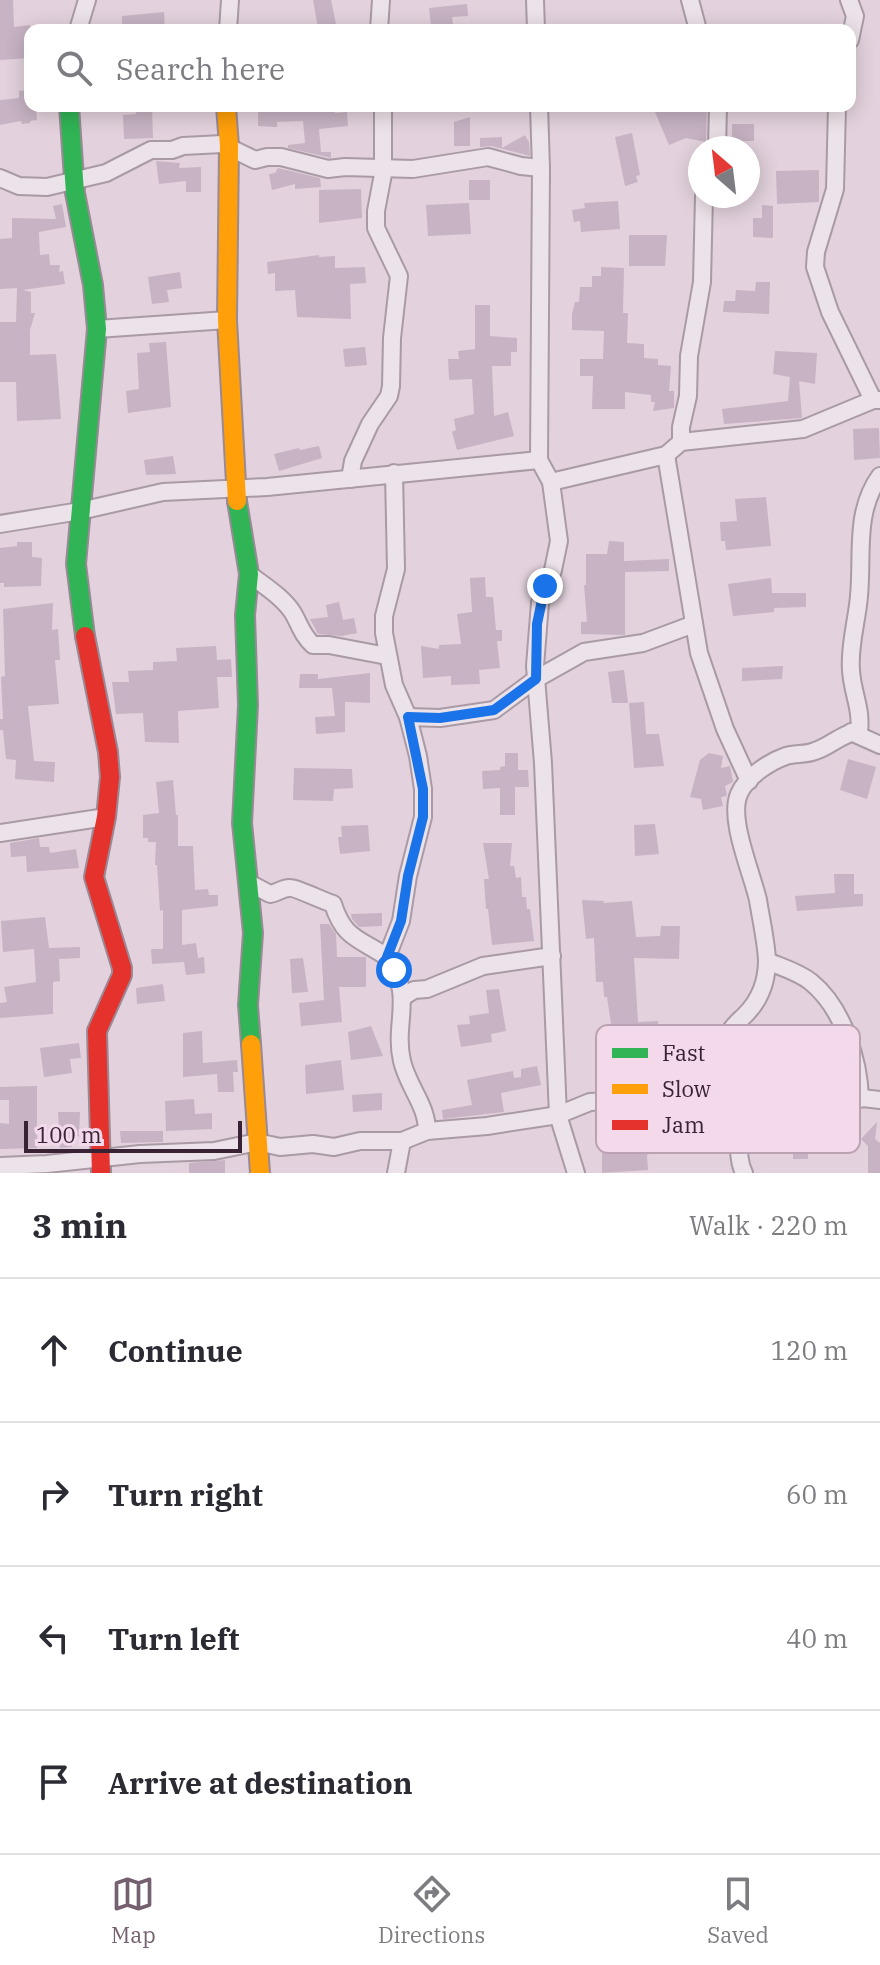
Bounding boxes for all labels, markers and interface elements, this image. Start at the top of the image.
search box [24,24,856,112]
icon: search [52,46,96,90]
text: Search here [116,49,285,88]
north arrow [688,136,760,208]
route end [527,568,563,604]
route start [376,952,412,988]
legend [596,1025,860,1153]
text: Fast [662,1038,705,1067]
text: Slow [662,1074,711,1103]
text: Jam [662,1110,705,1139]
scale bar [24,1117,242,1153]
text: 100 m [36,1120,102,1149]
text: 3 min [32,1203,127,1247]
text: Walk · 220 m [689,1208,848,1242]
icon: ahead [32,1328,76,1372]
text: Continue [108,1331,243,1370]
text: 120 m [770,1333,848,1367]
icon: right [32,1472,76,1516]
text: Turn right [108,1475,263,1514]
text: 60 m [786,1477,848,1511]
icon: left [32,1616,76,1660]
text: Turn left [108,1619,240,1658]
text: 40 m [786,1621,848,1655]
icon: arrive [32,1760,76,1804]
text: Arrive at destination [108,1763,413,1802]
tab: Map [111,1872,156,1949]
tab: Directions [378,1872,485,1949]
tab: Saved [707,1872,769,1949]

